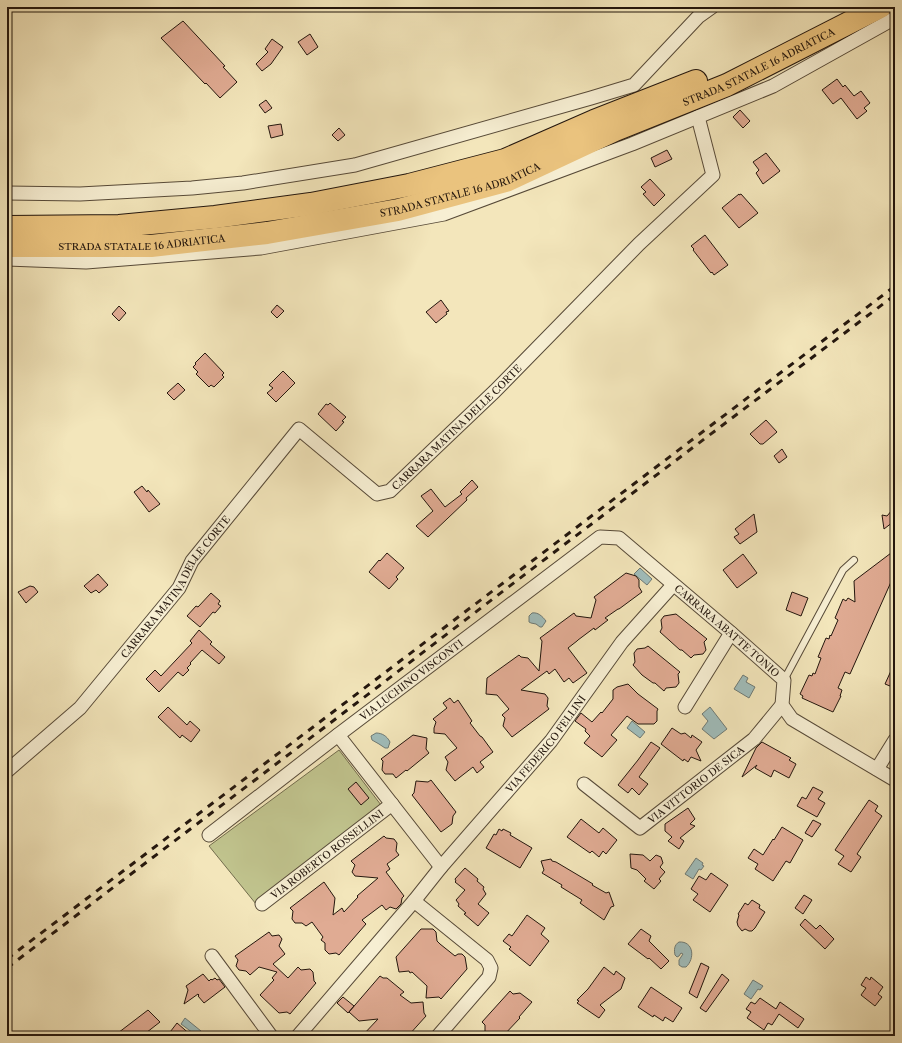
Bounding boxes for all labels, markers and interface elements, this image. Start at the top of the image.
street label: STRADA STATALE 16 ADRIATICA [681,25,838,109]
street label: STRADA STATALE 16 ADRIATICA [379,160,543,220]
street label: STRADA STATALE 16 ADRIATICA [58,232,227,253]
street label: CARRARA MATINA DELLE CORTE [389,362,524,493]
street label: CARRARA MATINA DELLE CORTE [118,513,233,661]
street label: CARRARA ABATTE TONIO [672,582,782,680]
street label: VIA LUCHINO VISCONTI [357,637,466,724]
street label: VIA FEDERICO FELLINI [502,693,589,796]
street label: VIA VITTORIO DE SICA [644,743,747,827]
street label: VIA ROBERTO ROSSELLINI [267,807,387,903]

